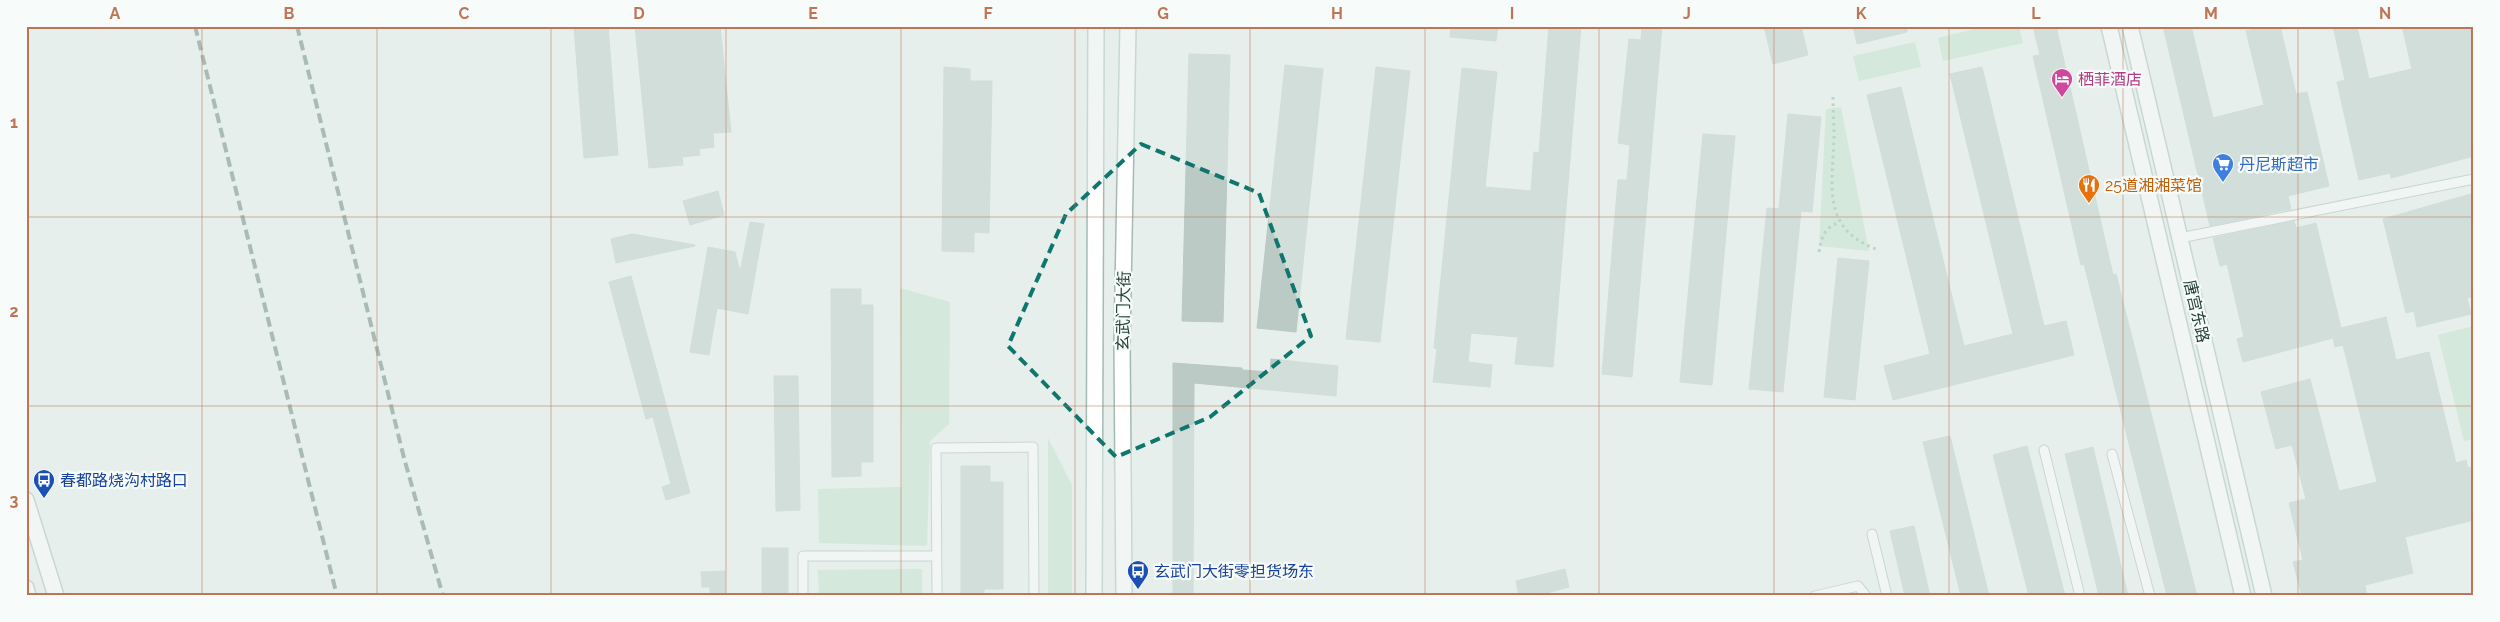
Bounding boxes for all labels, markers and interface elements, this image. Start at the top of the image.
text: A [110,4,121,23]
text: B [284,4,295,23]
text: C [459,4,470,23]
text: D [633,4,645,23]
text: E [808,4,818,23]
text: F [983,4,993,23]
text: G [1157,4,1169,23]
text: H [1331,4,1343,23]
text: I [1510,4,1514,23]
text: J [1683,4,1691,23]
text: K [1856,4,1867,23]
text: L [2031,4,2041,23]
text: M [2204,4,2218,23]
text: N [2379,4,2391,23]
hotel icon: 栖菲酒店 [2050,67,2074,98]
place label: 栖菲酒店 [2078,70,2142,89]
text: 1 [10,113,18,132]
supermarket icon: 丹尼斯超市 [2211,152,2235,183]
place label: 丹尼斯超市 [2239,155,2319,174]
restaurant icon: 25道湘湘菜馆 [2077,173,2101,204]
place label: 25道湘湘菜馆 [2105,176,2202,195]
street label: 玄武门大街 [1113,271,1134,351]
street label: 唐宫东路 [2180,278,2213,344]
text: 2 [9,302,19,321]
bus stop icon: 春都路烧沟村路口 [32,468,56,499]
place label: 春都路烧沟村路口 [60,471,188,490]
text: 3 [10,491,19,510]
bus stop icon: 玄武门大街零担货场东 [1126,559,1150,590]
place label: 玄武门大街零担货场东 [1154,562,1314,581]

